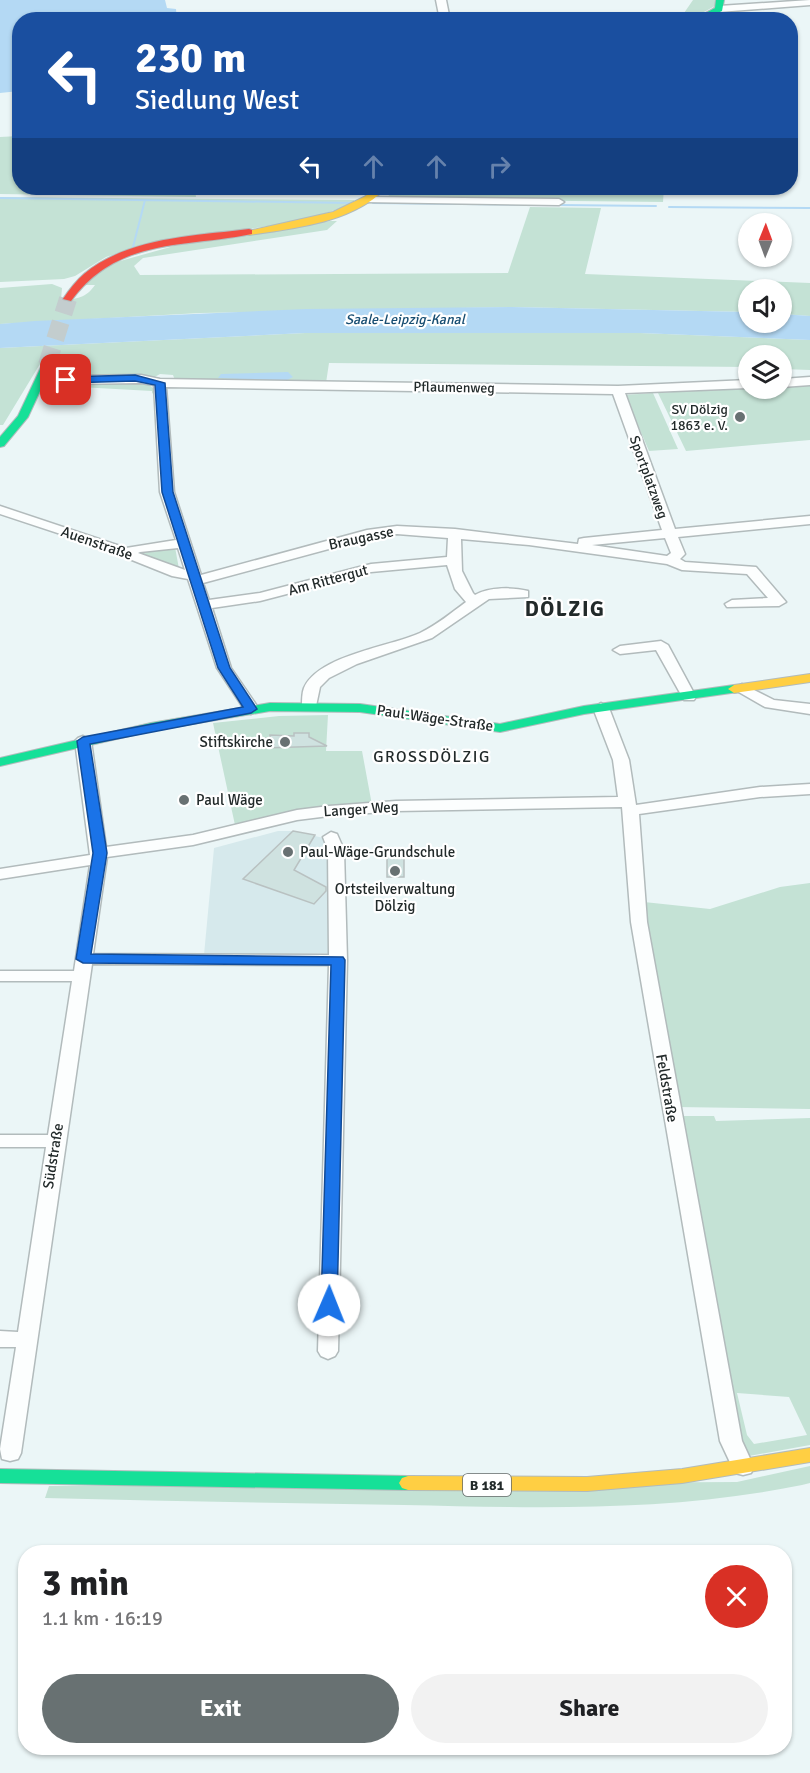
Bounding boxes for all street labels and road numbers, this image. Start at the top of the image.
street label: Pflaumenweg [413,378,495,397]
street label: Sportplatzweg [626,433,671,521]
street label: Auenstraße [59,522,135,564]
street label: Braugasse [327,522,395,554]
street label: Am Rittergut [286,561,370,599]
street label: Paul-Wäge-Straße [376,701,494,735]
street label: Langer Weg [323,797,399,821]
street label: Feldstraße [652,1053,682,1123]
street label: Südstraße [39,1122,67,1190]
road number: B 181 [463,1474,511,1496]

